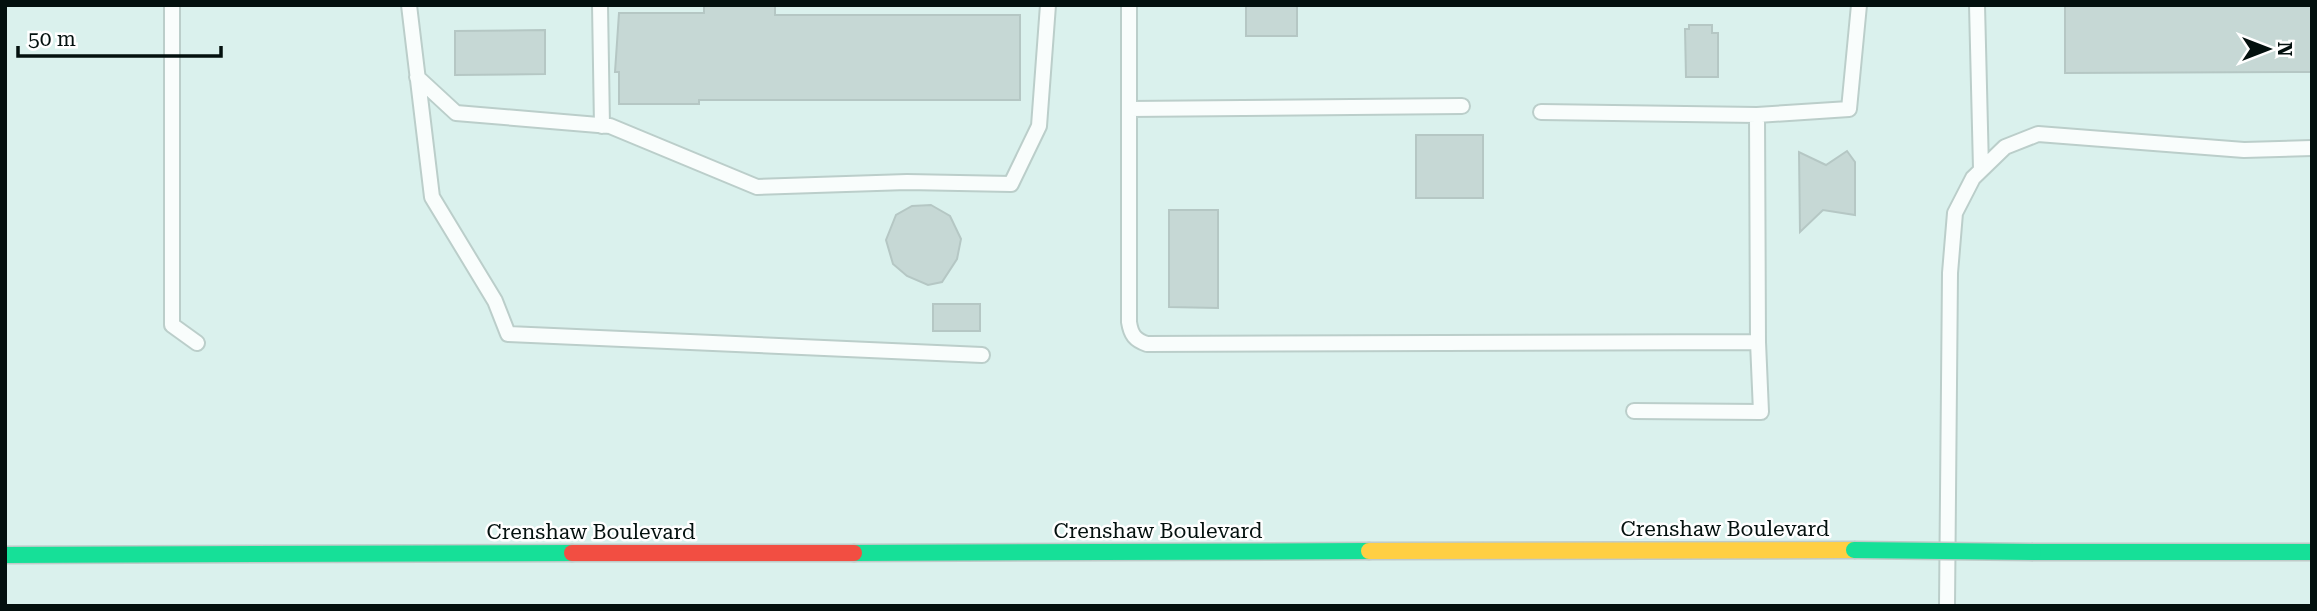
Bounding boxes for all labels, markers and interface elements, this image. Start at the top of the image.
scale bar [18,14,220,58]
north arrow [2233,14,2303,84]
text: 50 m [28,27,76,51]
text: N [2273,42,2296,57]
street label: Crenshaw Boulevard [1621,517,1830,541]
street label: Crenshaw Boulevard [1054,519,1263,543]
street label: Crenshaw Boulevard [487,520,696,544]

